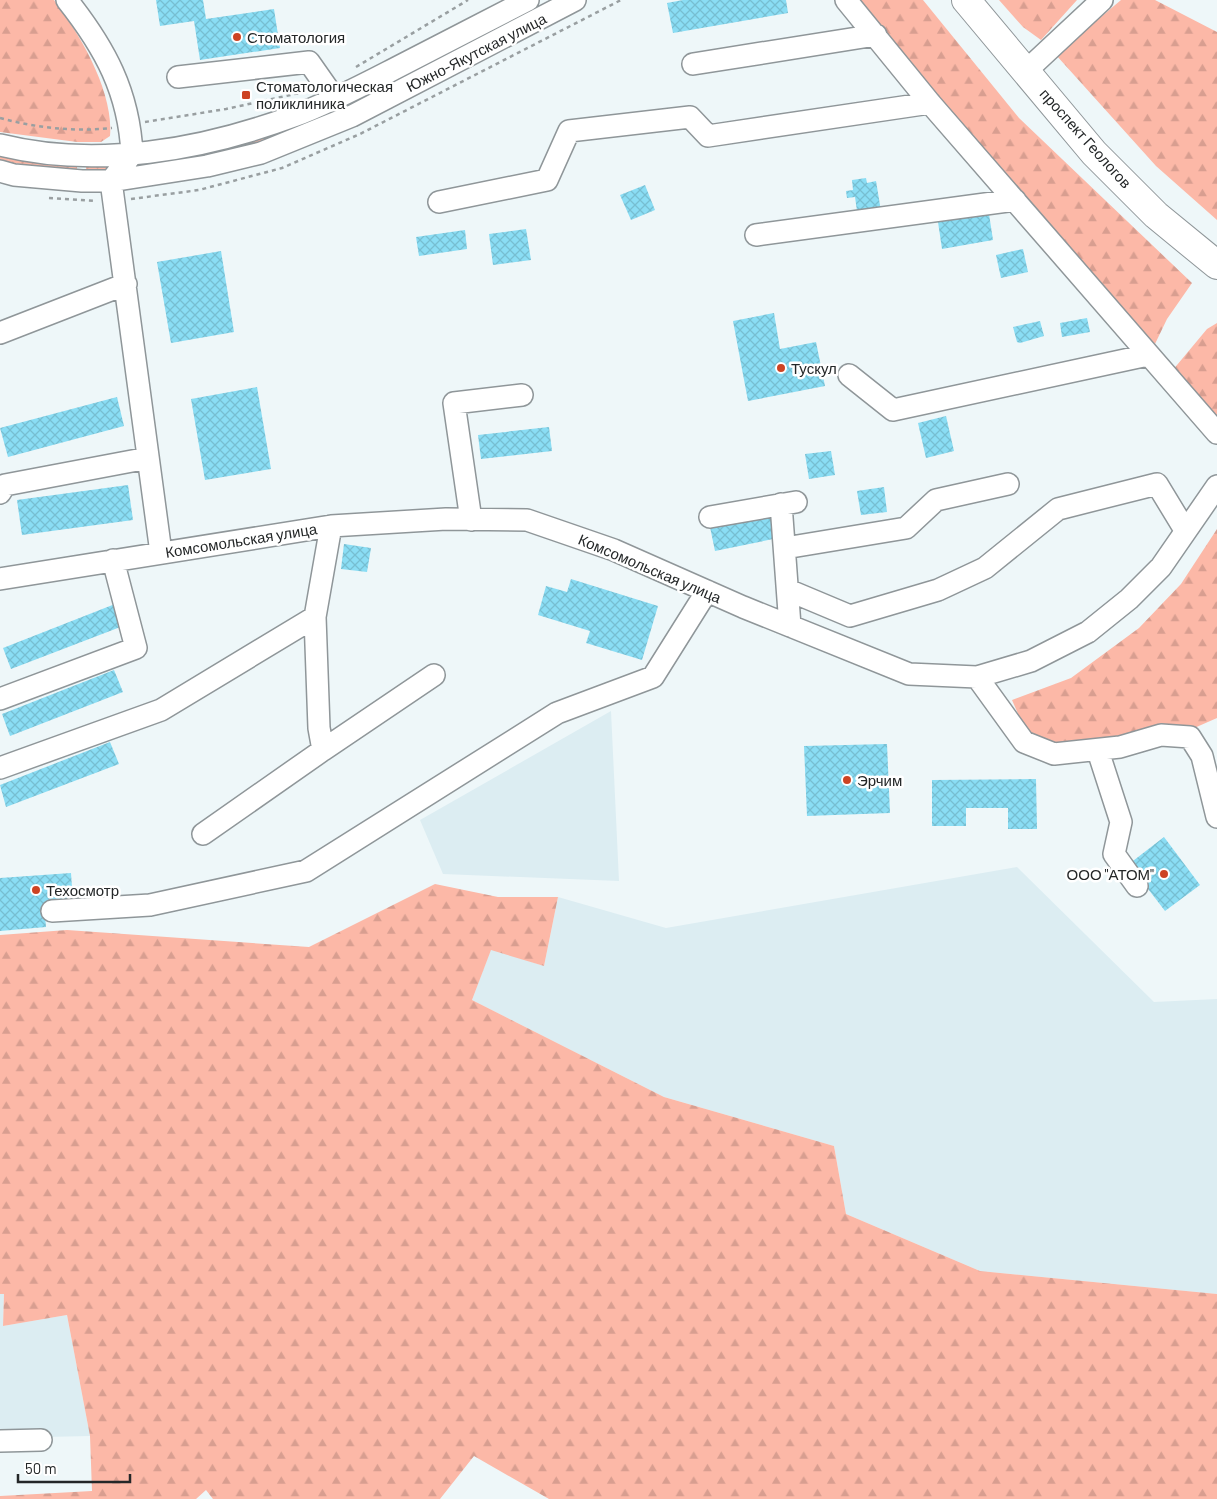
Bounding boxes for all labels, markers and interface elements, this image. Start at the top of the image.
street label: Южно-Якутская улица [403,9,550,95]
place label: Стоматология [247,28,345,46]
marker: Стоматология [231,31,243,43]
place label: Стоматологическая поликлиника [256,77,393,112]
street label: проспект Геологов [1037,85,1135,191]
marker: Стоматологическая поликлиника [240,89,252,101]
place label: Тускул [791,359,837,377]
marker: Тускул [775,362,787,374]
street label: Комсомольская улица [164,519,319,561]
street label: Комсомольская улица [576,530,725,607]
place label: Эрчим [857,771,902,789]
marker: Эрчим [841,774,853,786]
place label: ООО "АТОМ" [1067,865,1154,883]
marker: ООО "АТОМ" [1158,868,1170,880]
place label: Техосмотр [46,881,119,899]
marker: Техосмотр [30,884,42,896]
scale bar [18,1452,130,1484]
text: 50 m [25,1459,57,1477]

